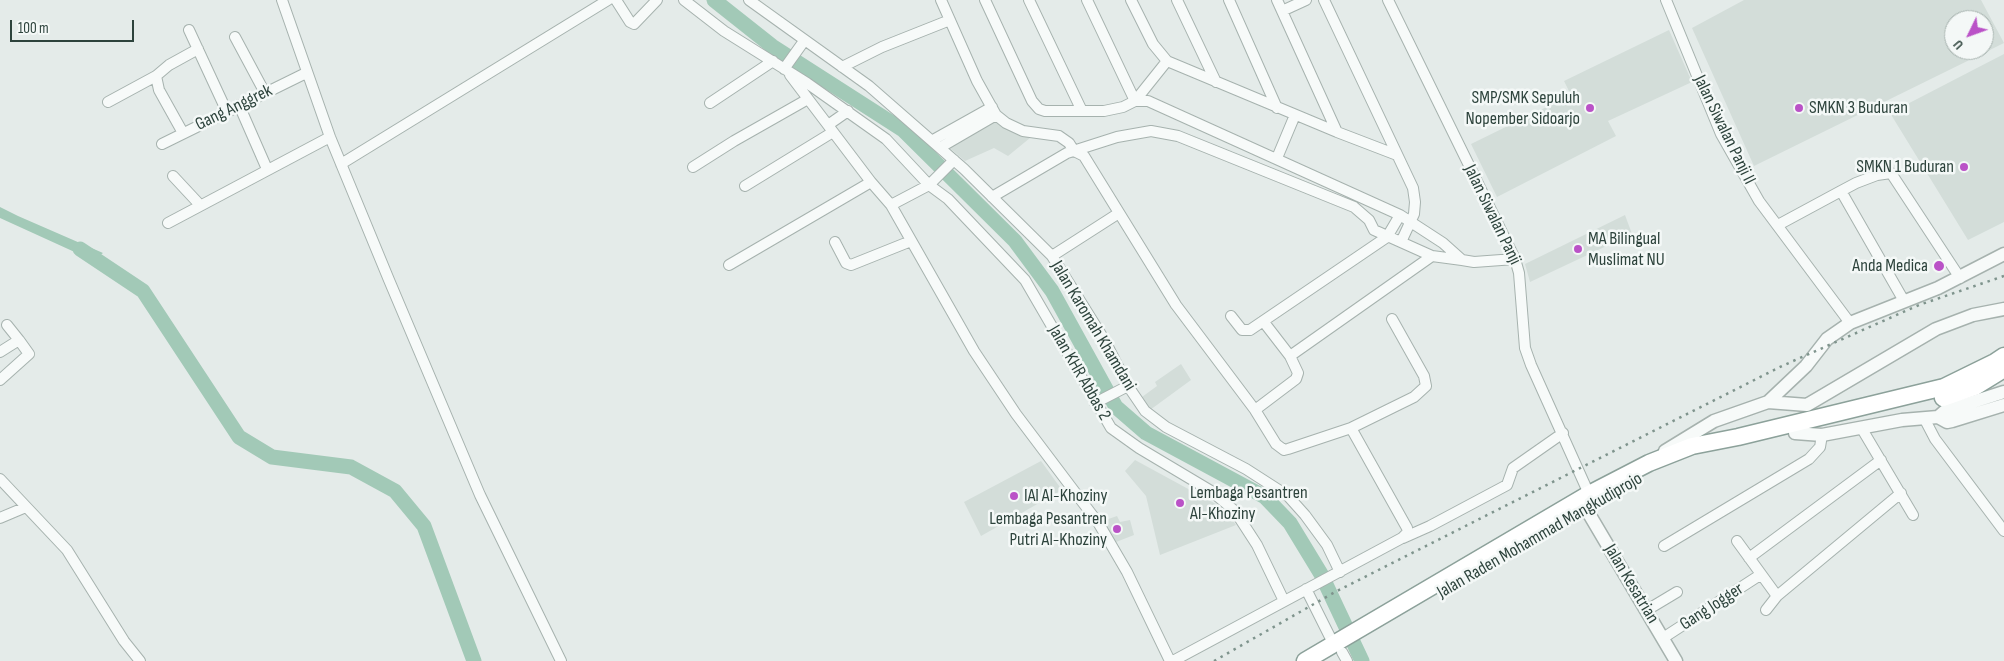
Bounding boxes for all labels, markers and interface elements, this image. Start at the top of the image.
scale bar [12,10,136,42]
north arrow [1944,10,1994,60]
text: 100 m [18,19,49,38]
text: U [1949,36,1967,53]
street label: Jalan Siwalan Panji II [1688,72,1760,188]
street label: Gang Anggrek [192,80,276,136]
place label: SMP/SMK Sepuluh Nopember Sidoarjo [1466,87,1580,130]
place label: SMKN 3 Buduran [1809,97,1908,119]
marker: SMP/SMK Sepuluh Nopember Sidoarjo [1584,102,1596,114]
marker: SMKN 3 Buduran [1793,102,1805,114]
place label: SMKN 1 Buduran [1856,156,1954,178]
street label: Jalan Siwalan Panji [1458,161,1526,269]
marker: SMKN 1 Buduran [1958,161,1970,173]
place label: MA Bilingual Muslimat NU [1588,228,1665,270]
marker: MA Bilingual Muslimat NU [1572,243,1584,255]
place label: Anda Medica [1852,255,1928,277]
street label: Jalan Karomah Khamdani [1046,257,1140,395]
marker: Anda Medica [1932,259,1946,273]
street label: Jalan KHR Abbas 2 [1043,322,1115,424]
street label: Jalan Raden Mohammad Mangkudiprojo [1434,468,1646,604]
place label: Lembaga Pesantren Al-Khoziny [1190,482,1308,524]
place label: IAI Al-Khoziny [1024,485,1107,507]
marker: IAI Al-Khoziny [1008,490,1020,502]
marker: Lembaga Pesantren Al-Khoziny [1174,497,1186,509]
place label: Lembaga Pesantren Putri Al-Khoziny [989,508,1107,550]
marker: Lembaga Pesantren Putri Al-Khoziny [1111,523,1123,535]
street label: Jalan Kesatrian [1599,541,1663,627]
street label: Gang Jogger [1676,579,1748,635]

